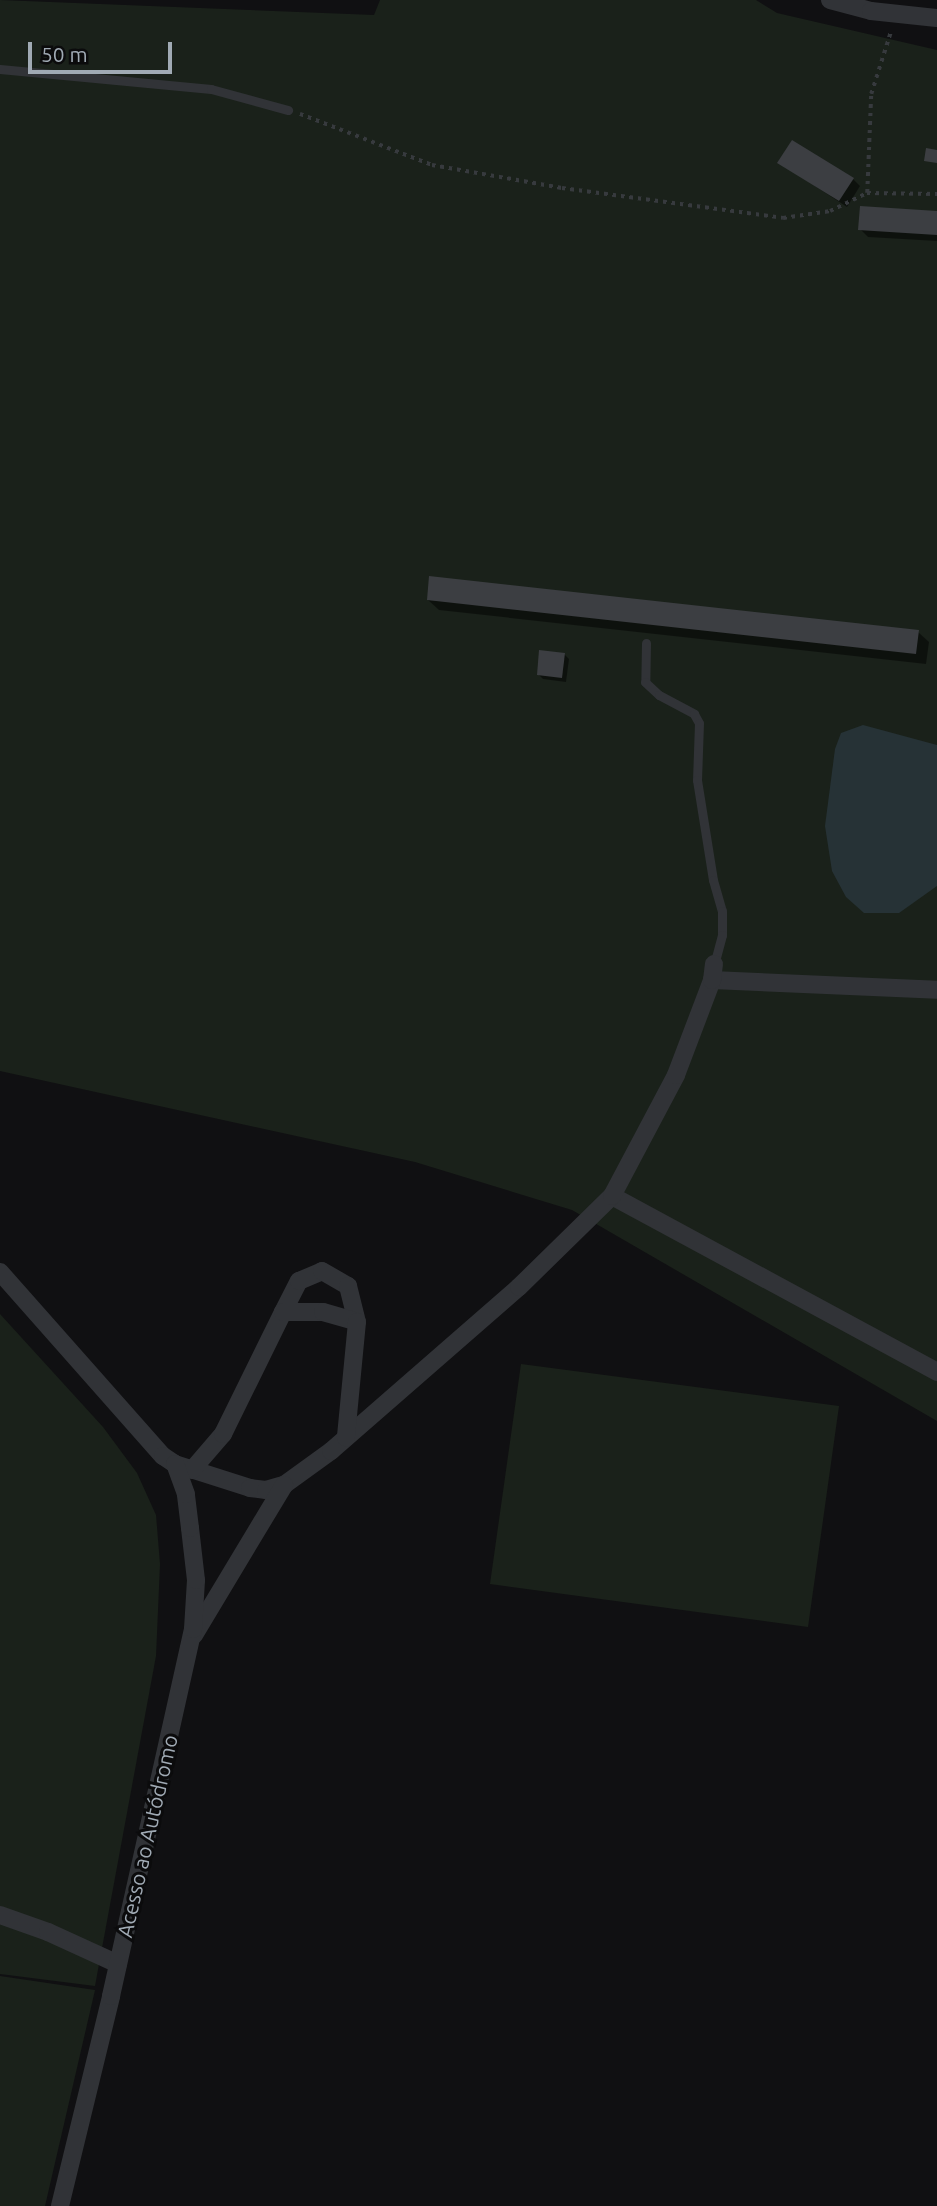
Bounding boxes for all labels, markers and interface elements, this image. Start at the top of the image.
scale bar [32,28,175,72]
text: 50 m [41,42,88,66]
street label: Acesso ao Autódromo [111,1732,183,1940]

